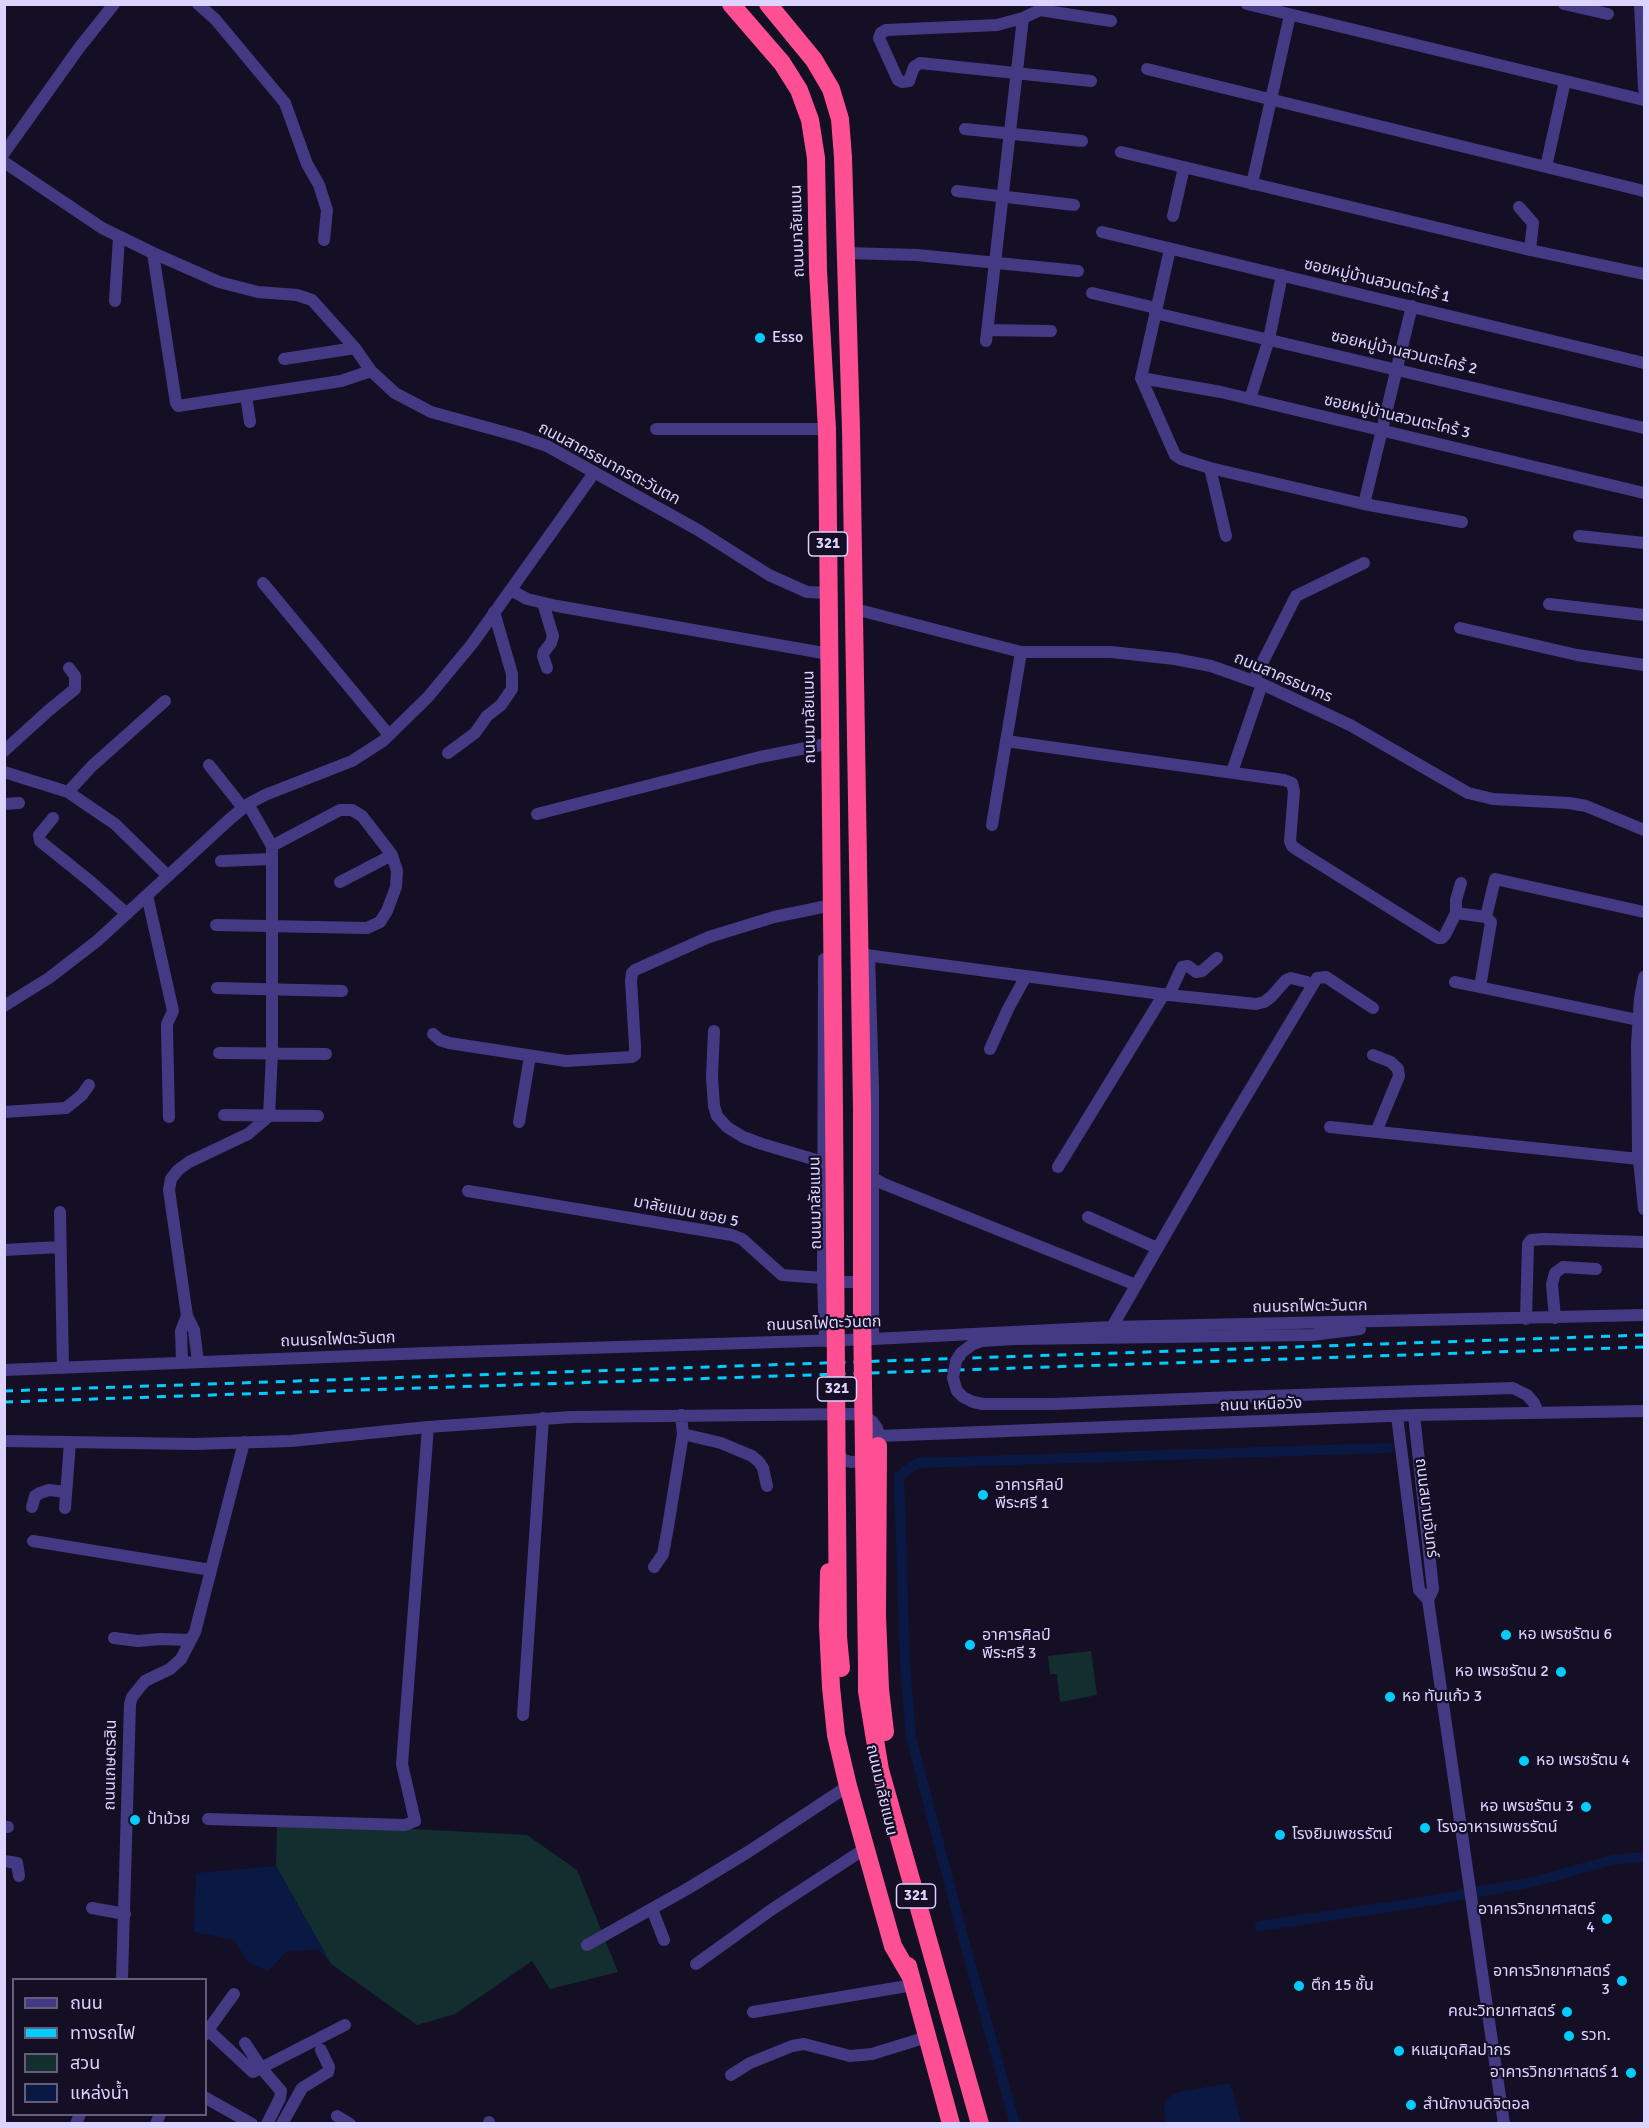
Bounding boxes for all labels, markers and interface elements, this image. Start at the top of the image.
street label: ถนนมาลัยแมน [787,184,809,278]
street label: ซอยหมู่บ้านสวนตะไคร้ 1 [1302,255,1452,307]
street label: ซอยหมู่บ้านสวนตะไคร้ 2 [1329,327,1479,379]
place label: Esso [772,328,803,348]
marker: Esso [753,331,767,345]
street label: ซอยหมู่บ้านสวนตะไคร้ 3 [1322,391,1472,443]
street label: ถนนสาครธนากรตะวันตก [535,418,683,510]
road number: 321 [808,532,848,556]
street label: ถนนสาครธนากร [1231,649,1335,707]
street label: ถนนมาลัยแมน [800,670,820,764]
street label: ถนนมาลัยแมน [806,1156,826,1250]
street label: มาลัยแมน ซอย 5 [632,1192,740,1232]
street label: ถนนรถไฟตะวันตก [1252,1296,1368,1318]
street label: ถนนรถไฟตะวันตก [766,1312,882,1336]
street label: ถนนรถไฟตะวันตก [280,1328,396,1352]
road number: 321 [818,1377,856,1401]
street label: ถนน เหนือวัง [1220,1394,1302,1416]
street label: ถนนสนามจันทร์ [1410,1457,1442,1559]
place label: อาคารศิลป์ พีระศรี 1 [995,1476,1064,1514]
marker: อาคารศิลป์ พีระศรี 1 [976,1488,990,1502]
place label: หอ เพรชรัตน 6 [1518,1625,1612,1645]
place label: อาคารศิลป์ พีระศรี 3 [982,1626,1051,1664]
marker: หอ เพรชรัตน 6 [1499,1628,1513,1642]
marker: อาคารศิลป์ พีระศรี 3 [963,1638,977,1652]
place label: หอ เพรชรัตน 2 [1455,1662,1549,1682]
marker: หอ เพรชรัตน 2 [1554,1665,1568,1679]
place label: หอ ทับแก้ว 3 [1402,1687,1482,1707]
marker: หอ ทับแก้ว 3 [1383,1690,1397,1704]
street label: ถนนเกษตรสิน [101,1719,121,1811]
street label: ถนนมาลัยแมน [861,1743,901,1837]
place label: หอ เพรชรัตน 4 [1536,1751,1630,1771]
marker: หอ เพรชรัตน 4 [1517,1754,1531,1768]
place label: หอ เพรชรัตน 3 [1480,1797,1574,1817]
marker: หอ เพรชรัตน 3 [1579,1800,1593,1814]
place label: ป้าม้วย [147,1810,190,1830]
marker: ป้าม้วย [128,1813,142,1827]
place label: โรงอาหารเพชรรัตน์ [1437,1818,1557,1838]
marker: โรงอาหารเพชรรัตน์ [1418,1821,1432,1835]
place label: โรงยิมเพชรรัตน์ [1292,1825,1392,1845]
marker: โรงยิมเพชรรัตน์ [1273,1828,1287,1842]
road number: 321 [896,1884,936,1908]
place label: อาคารวิทยาศาสตร์ 4 [1478,1900,1595,1938]
marker: อาคารวิทยาศาสตร์ 4 [1600,1912,1614,1926]
place label: อาคารวิทยาศาสตร์ 3 [1493,1962,1610,2000]
marker: อาคารวิทยาศาสตร์ 3 [1615,1974,1629,1988]
place label: ตึก 15 ชั้น [1311,1976,1374,1996]
legend [12,1978,207,2116]
marker: ตึก 15 ชั้น [1292,1979,1306,1993]
text: ถนน [70,1992,103,2014]
place label: คณะวิทยาศาสตร์ [1448,2002,1555,2022]
marker: คณะวิทยาศาสตร์ [1560,2005,1574,2019]
text: ทางรถไฟ [70,2022,135,2044]
place label: รวท. [1581,2026,1611,2046]
marker: รวท. [1562,2029,1576,2043]
place label: หแสมุดศิลปากร [1411,2041,1511,2061]
marker: หแสมุดศิลปากร [1392,2044,1406,2058]
text: สวน [70,2052,100,2074]
place label: อาคารวิทยาศาสตร์ 1 [1490,2063,1619,2083]
marker: อาคารวิทยาศาสตร์ 1 [1624,2066,1638,2080]
text: แหล่งน้ำ [70,2082,129,2104]
place label: สำนักงานดิจิตอล [1423,2095,1530,2115]
marker: สำนักงานดิจิตอล [1404,2098,1418,2112]

